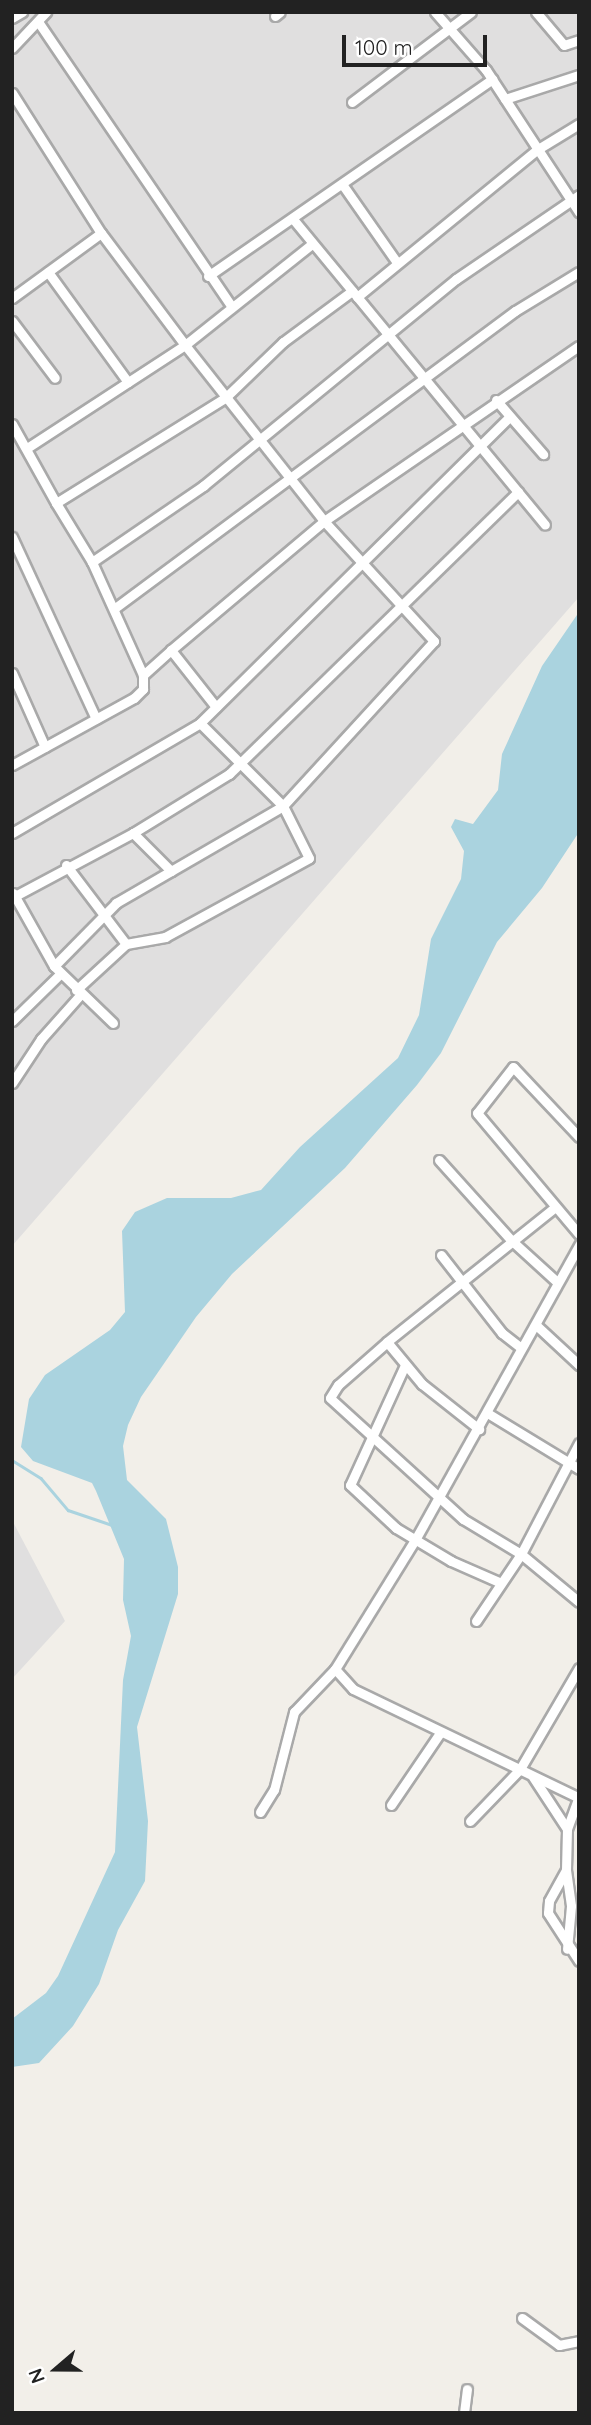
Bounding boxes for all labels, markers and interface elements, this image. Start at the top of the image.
scale bar [346,21,491,65]
text: 100 m [355,34,413,60]
north arrow [21,2334,91,2404]
text: N [23,2366,50,2387]

